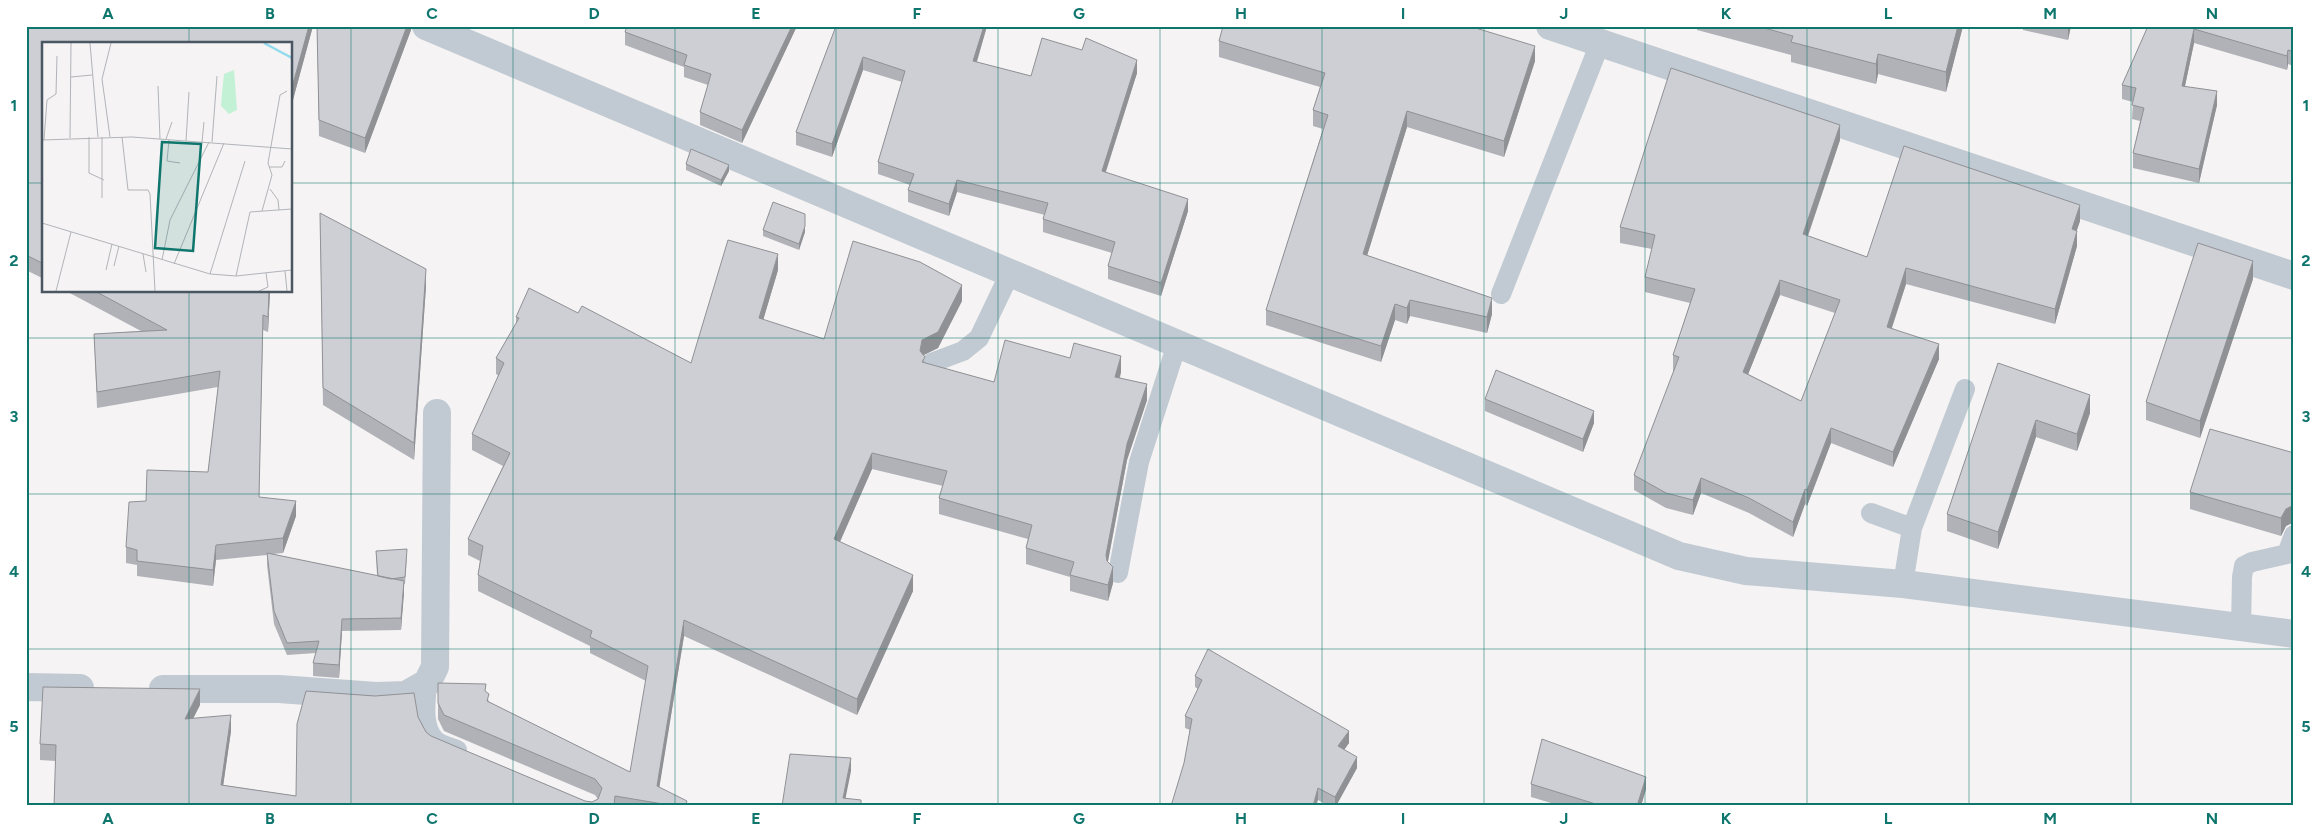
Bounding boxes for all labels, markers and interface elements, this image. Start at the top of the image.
text: A [102,4,114,23]
text: B [265,4,275,23]
text: C [426,4,438,23]
text: D [588,4,600,23]
text: E [751,4,761,23]
text: F [913,4,922,23]
text: G [1073,4,1085,23]
text: H [1235,4,1247,23]
text: I [1401,4,1405,23]
text: J [1560,4,1568,23]
text: K [1721,4,1732,23]
text: L [1884,4,1893,23]
text: M [2043,4,2057,23]
text: N [2206,4,2218,23]
inset map [42,42,292,292]
text: 1 [11,96,17,115]
text: 1 [2303,96,2309,115]
text: 2 [9,251,19,270]
text: 2 [2301,251,2311,270]
text: 3 [10,407,19,426]
text: 3 [2302,407,2311,426]
text: 4 [9,562,19,581]
text: 4 [2301,562,2311,581]
text: 5 [9,717,19,736]
text: 5 [2301,717,2311,736]
text: A [102,809,114,828]
text: B [265,809,275,828]
text: C [426,809,438,828]
text: D [588,809,600,828]
text: E [751,809,761,828]
text: F [913,809,922,828]
text: G [1073,809,1085,828]
text: H [1235,809,1247,828]
text: I [1401,809,1405,828]
text: J [1560,809,1568,828]
text: K [1721,809,1732,828]
text: L [1884,809,1893,828]
text: M [2043,809,2057,828]
text: N [2206,809,2218,828]

